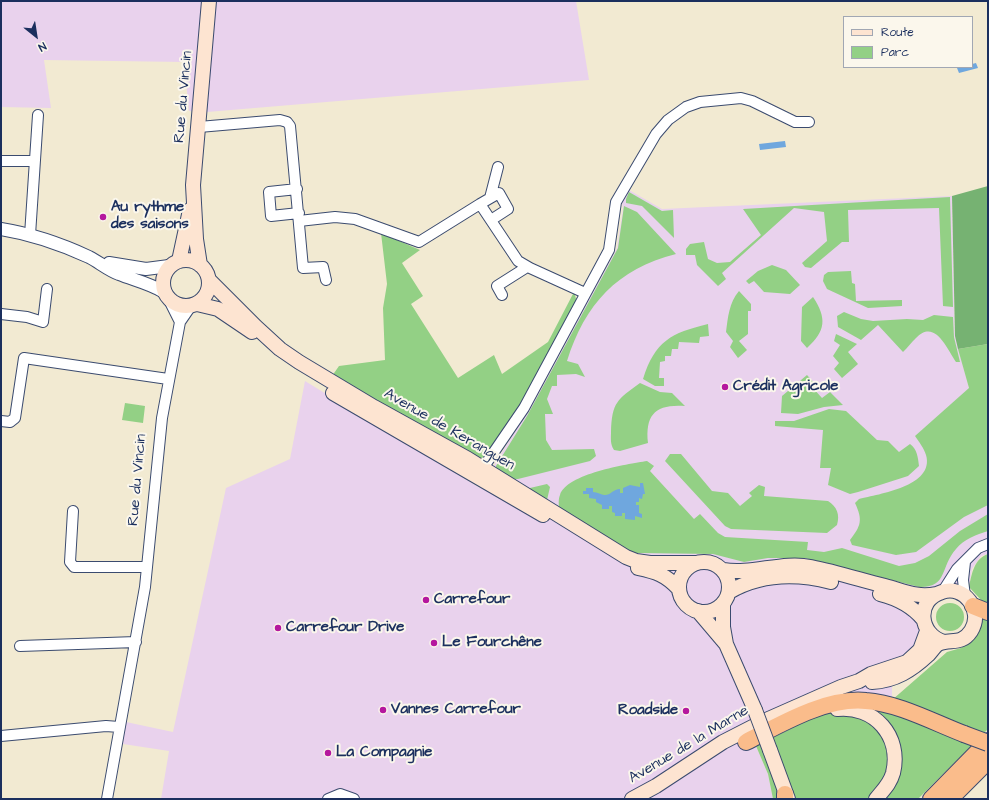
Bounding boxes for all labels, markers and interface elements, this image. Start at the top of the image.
north arrow [16,16,56,56]
legend [843,16,973,68]
text: Route [881,24,914,41]
text: N [36,39,49,55]
text: Parc [881,44,909,61]
street label: Rue du Vincin [171,50,197,144]
place label: Au rythme des saisons [111,199,189,234]
marker: Au rythme des saisons [98,212,108,222]
place label: Crédit Agricole [733,378,838,396]
marker: Crédit Agricole [720,382,730,392]
street label: Avenue de Keranguen [380,385,518,475]
street label: Rue du Vincin [125,433,151,527]
place label: Carrefour [434,591,510,609]
marker: Carrefour [421,595,431,605]
place label: Carrefour Drive [286,619,404,637]
marker: Carrefour Drive [273,623,283,633]
place label: Le Fourchêne [442,634,542,652]
marker: Le Fourchêne [429,638,439,648]
place label: Vannes Carrefour [391,701,521,719]
place label: Roadside [618,702,678,720]
street label: Avenue de la Marne [626,702,752,788]
marker: Vannes Carrefour [378,705,388,715]
marker: Roadside [681,706,691,716]
place label: La Compagnie [336,744,432,762]
marker: La Compagnie [323,748,333,758]

